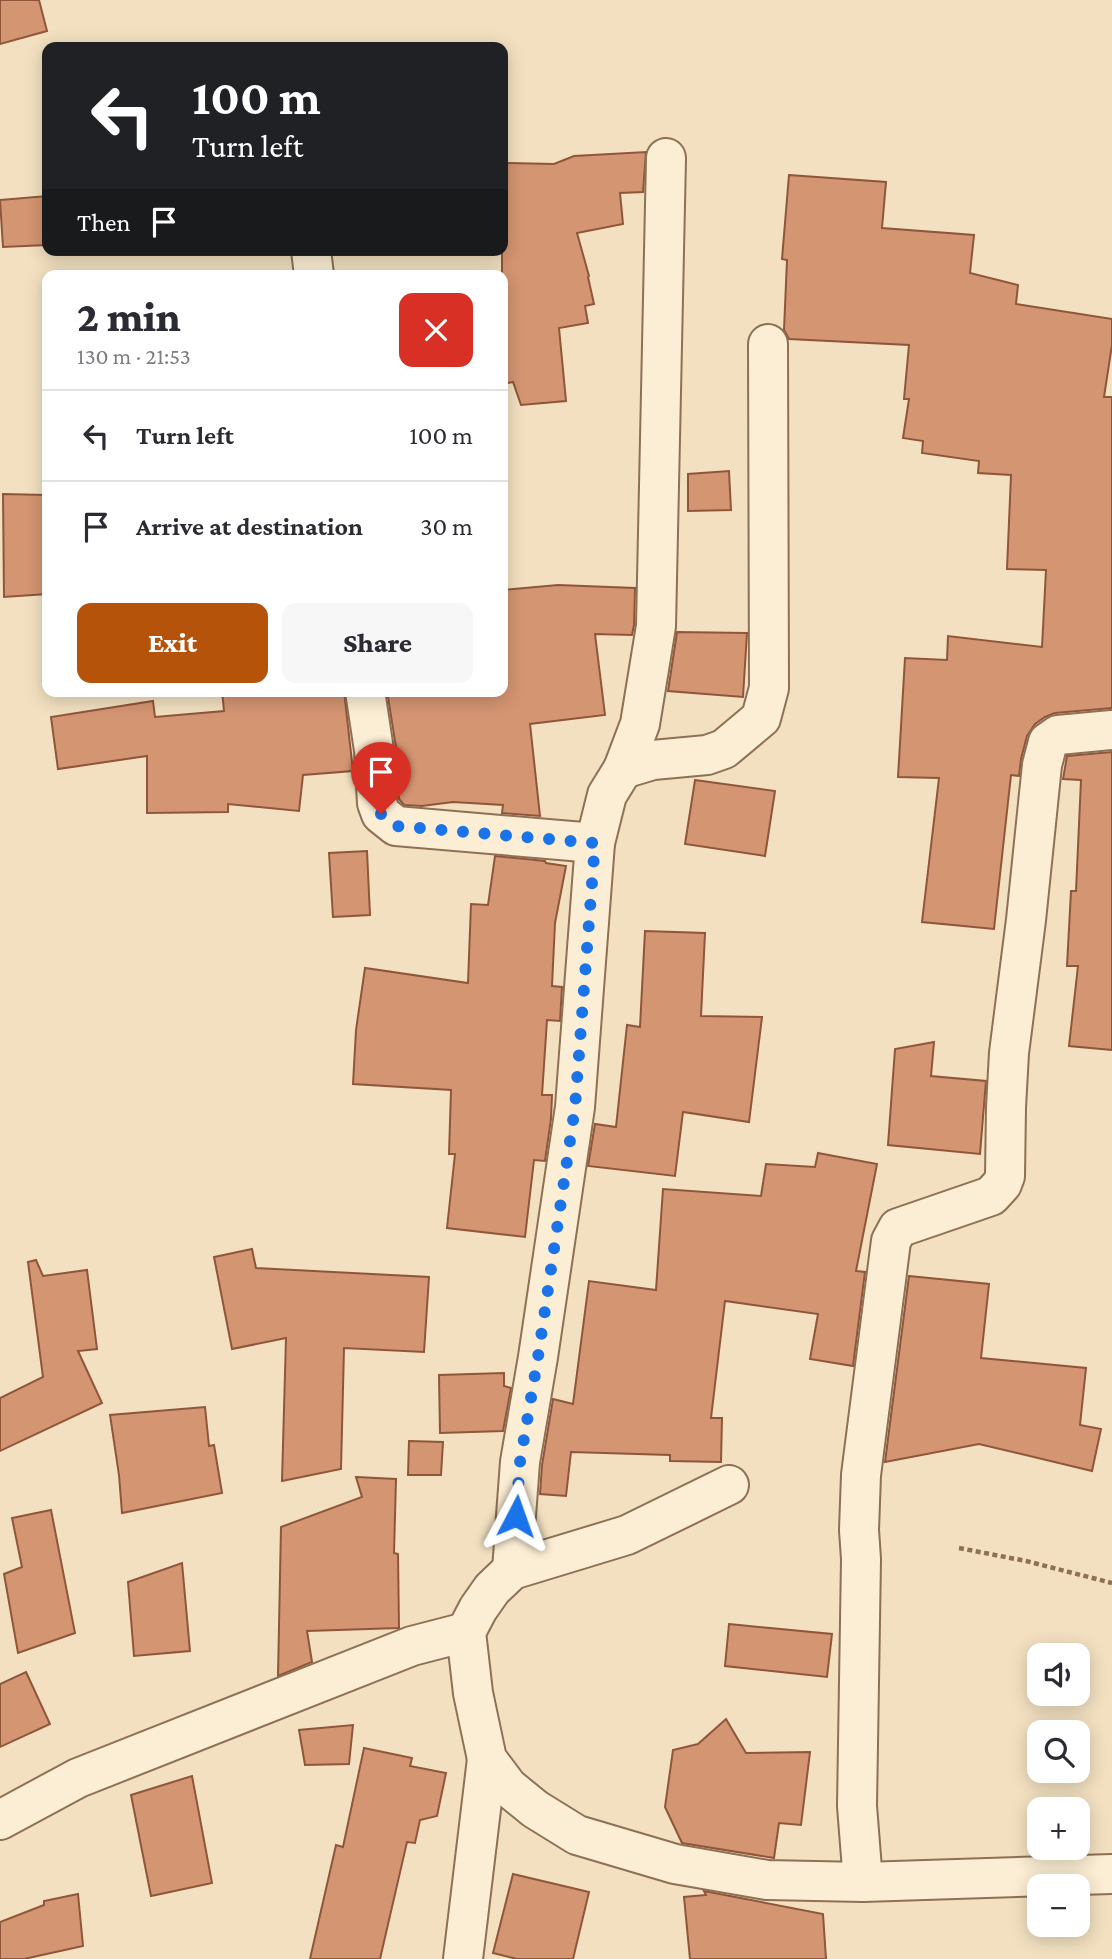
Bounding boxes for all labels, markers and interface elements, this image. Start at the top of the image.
icon: left [77,70,168,161]
text: 100 m [192,70,321,125]
text: Turn left [192,128,303,164]
icon: arrive [145,203,183,241]
text: Then [77,208,131,237]
text: 2 min [77,293,181,340]
button: close [399,293,473,367]
text: 130 m · 21:53 [77,343,191,369]
icon: left [77,417,115,455]
text: Turn left [136,421,234,450]
text: 100 m [409,421,473,450]
icon: arrive [77,508,115,546]
text: Arrive at destination [136,512,363,541]
text: 30 m [420,512,473,541]
button: Exit [77,603,268,683]
button: Share [282,603,473,683]
pin [351,742,411,814]
icon: arrive [362,753,400,791]
position arrow [479,1479,553,1553]
map controls [1027,1643,1090,1937]
button: sound [1027,1643,1090,1706]
button: search [1027,1720,1090,1783]
button: + [1027,1797,1090,1860]
button: − [1027,1874,1090,1937]

